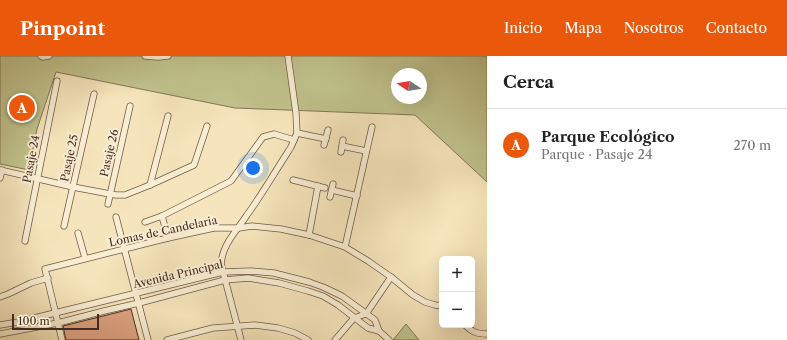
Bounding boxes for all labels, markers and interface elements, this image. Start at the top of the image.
text: Pinpoint [20,17,105,40]
text: Inicio [504,19,542,37]
text: Mapa [564,19,602,37]
text: Nosotros [624,19,684,37]
text: Contacto [706,19,767,37]
north arrow [391,68,427,104]
text: Cerca [503,72,554,92]
pin: A [9,93,35,123]
street label: Pasaje 26 [97,127,121,178]
text: Parque Ecológico [541,127,675,146]
street label: Pasaje 25 [57,133,81,183]
street label: Pasaje 24 [20,134,42,184]
text: A [511,137,521,153]
text: 270 m [733,137,771,153]
text: Parque · Pasaje 24 [541,146,652,162]
your location [243,158,263,178]
street label: Lomas de Candelaria [108,213,219,249]
map controls [439,256,475,328]
button: + [439,256,475,292]
street label: Avenida Principal [131,257,225,291]
button: − [439,292,475,328]
scale bar [12,312,99,331]
text: 100 m [18,314,50,328]

